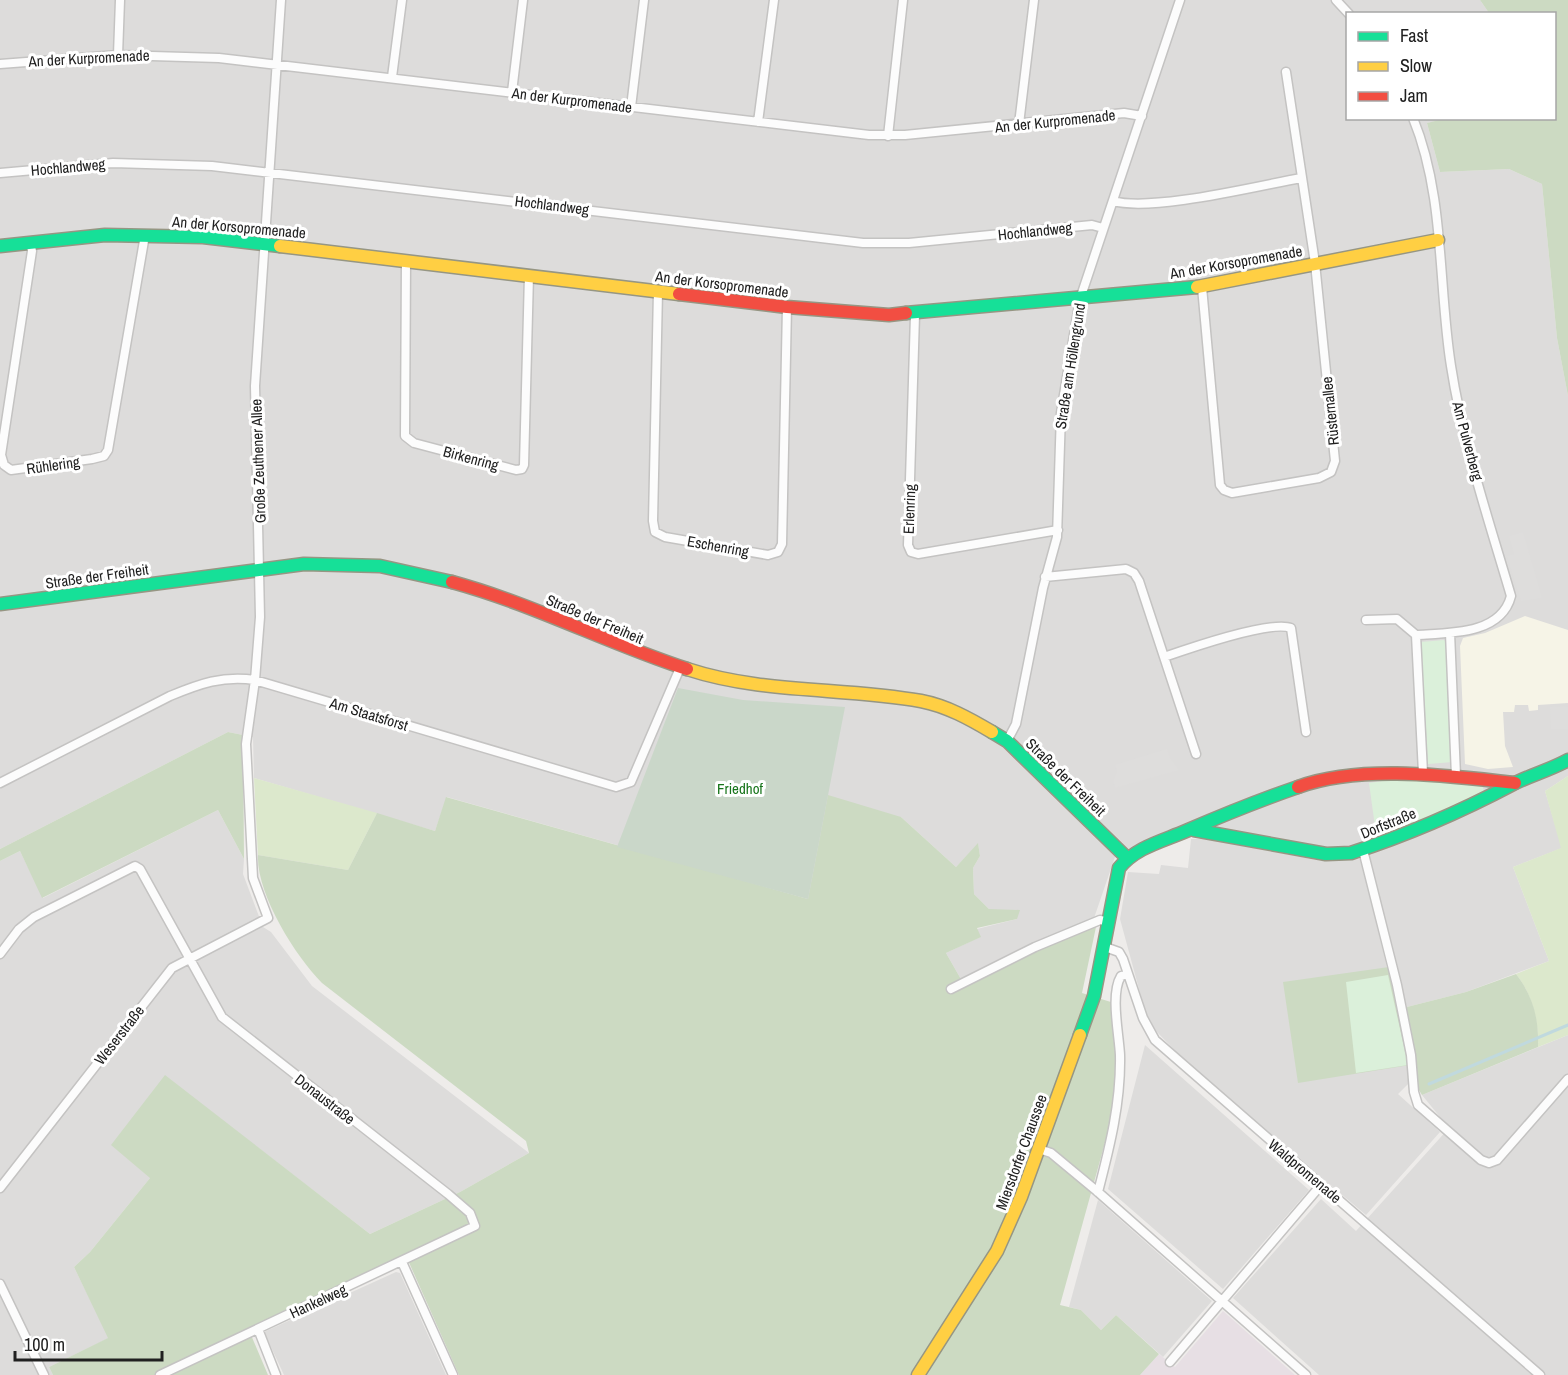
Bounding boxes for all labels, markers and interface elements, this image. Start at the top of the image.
legend [1346,12,1556,120]
text: Fast [1400,23,1428,48]
street label: An der Kurpromenade [27,44,150,72]
text: Slow [1400,53,1432,78]
street label: An der Kurpromenade [510,82,633,118]
text: Jam [1400,83,1428,108]
street label: An der Kurpromenade [993,104,1116,138]
street label: Hochlandweg [30,153,106,181]
street label: Hochlandweg [514,190,590,220]
street label: An der Korsopromenade [170,211,307,243]
street label: Hochlandweg [997,217,1073,245]
street label: An der Korsopromenade [1167,240,1304,284]
street label: An der Korsopromenade [653,265,790,303]
street label: Straße am Höllengrund [1050,302,1090,430]
street label: Rüsternallee [1316,375,1344,446]
street label: Große Zeuthener Allee [245,398,271,524]
street label: Am Pulverberg [1447,398,1489,483]
street label: Birkenring [441,441,501,476]
street label: Rühlering [25,451,81,479]
street label: Erlenring [898,484,920,534]
street label: Eschenring [686,530,751,562]
street label: Straße der Freiheit [44,558,150,594]
street label: Straße der Freiheit [543,589,647,649]
street label: Am Staatsforst [326,692,411,736]
street label: Straße der Freiheit [1021,733,1111,821]
park label: Friedhof [717,778,763,799]
street label: Dorfstraße [1357,802,1419,844]
street label: Weserstraße [89,1001,149,1069]
street label: Donaustraße [291,1069,360,1129]
street label: Miersdorfer Chaussee [990,1091,1052,1213]
street label: Waldpromenade [1264,1134,1346,1208]
street label: Hankelweg [286,1279,350,1323]
scale bar [15,1324,162,1362]
text: 100 m [24,1332,65,1357]

